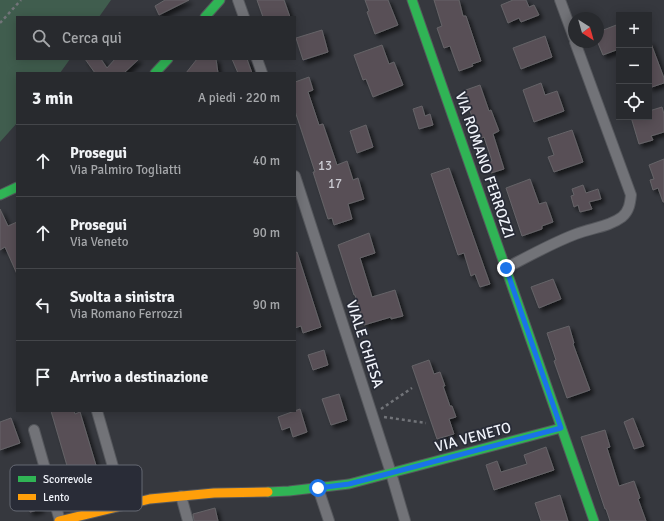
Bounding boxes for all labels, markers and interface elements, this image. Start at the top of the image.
north arrow [568,12,604,48]
map controls [616,12,652,120]
button: + [616,12,652,48]
search box [16,16,296,60]
icon: search [30,27,52,49]
text: Cerca qui [62,29,122,47]
button: − [616,48,652,84]
button: locate [616,84,652,120]
text: 3 min [32,88,73,109]
street label: VIA ROMANO FERROZZI [451,89,519,241]
text: A piedi · 220 m [198,90,280,106]
text: Prosegui [70,144,127,162]
icon: ahead [32,150,54,172]
text: 40 m [253,153,280,169]
house number: 13 [318,158,332,174]
text: Via Palmiro Togliatti [70,162,181,178]
house number: 17 [328,176,342,192]
text: Prosegui [70,216,127,234]
icon: ahead [32,222,54,244]
text: 90 m [253,225,280,241]
text: Via Veneto [70,234,129,250]
route end [497,259,515,277]
text: Svolta a sinistra [70,288,175,306]
icon: left [32,294,54,316]
text: 90 m [253,297,280,313]
street label: VIALE CHIESA [342,298,388,390]
text: Via Romano Ferrozzi [70,306,182,322]
icon: arrive [32,366,54,388]
text: Arrivo a destinazione [70,368,208,386]
street label: VIA VENETO [433,418,513,456]
legend [10,465,142,511]
text: Scorrevole [43,473,92,486]
route start [309,479,327,497]
text: Lento [43,491,70,504]

